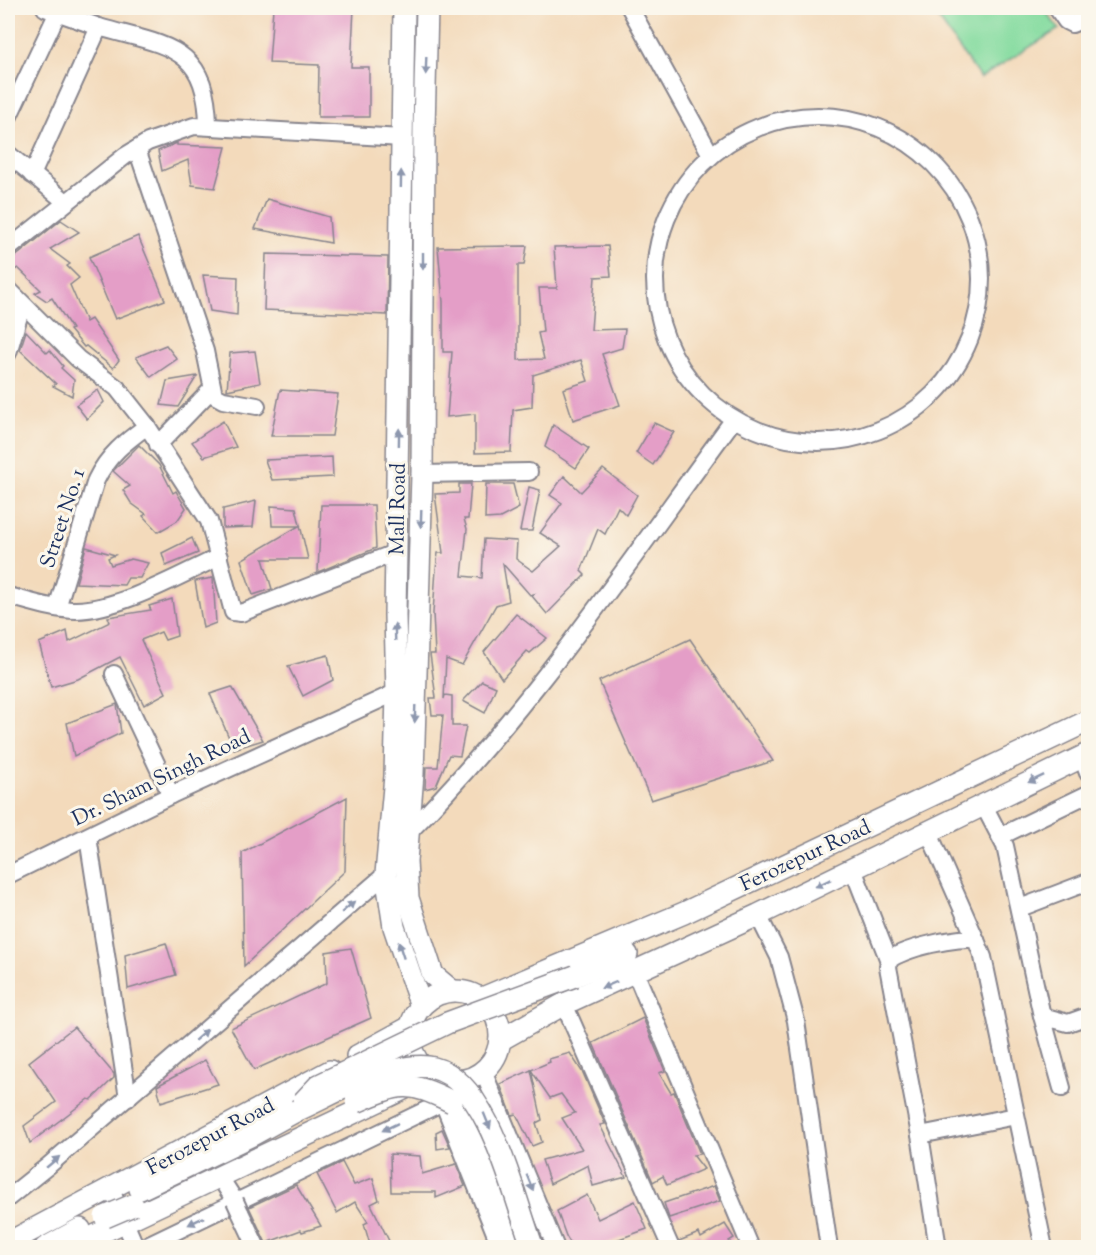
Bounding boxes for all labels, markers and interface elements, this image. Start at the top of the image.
one-way arrow [421,56,430,75]
one-way arrow [396,169,406,188]
one-way arrow [418,251,428,270]
one-way arrow [394,427,404,446]
street label: Mall Road [383,462,415,555]
street label: Street No. 1 [34,465,94,572]
one-way arrow [416,509,426,528]
one-way arrow [391,622,400,641]
one-way arrow [411,704,420,723]
street label: Dr. Sham Singh Road [67,722,256,835]
one-way arrow [1027,774,1044,783]
street label: Ferozepur Road [735,813,876,900]
one-way arrow [815,879,832,888]
one-way arrow [340,901,355,914]
one-way arrow [396,941,406,959]
one-way arrow [600,981,618,990]
one-way arrow [193,1028,209,1041]
street label: Ferozepur Road [142,1091,280,1184]
one-way arrow [483,1112,492,1130]
one-way arrow [382,1122,399,1131]
one-way arrow [45,1156,60,1169]
one-way arrow [525,1175,535,1193]
one-way arrow [188,1217,205,1226]

